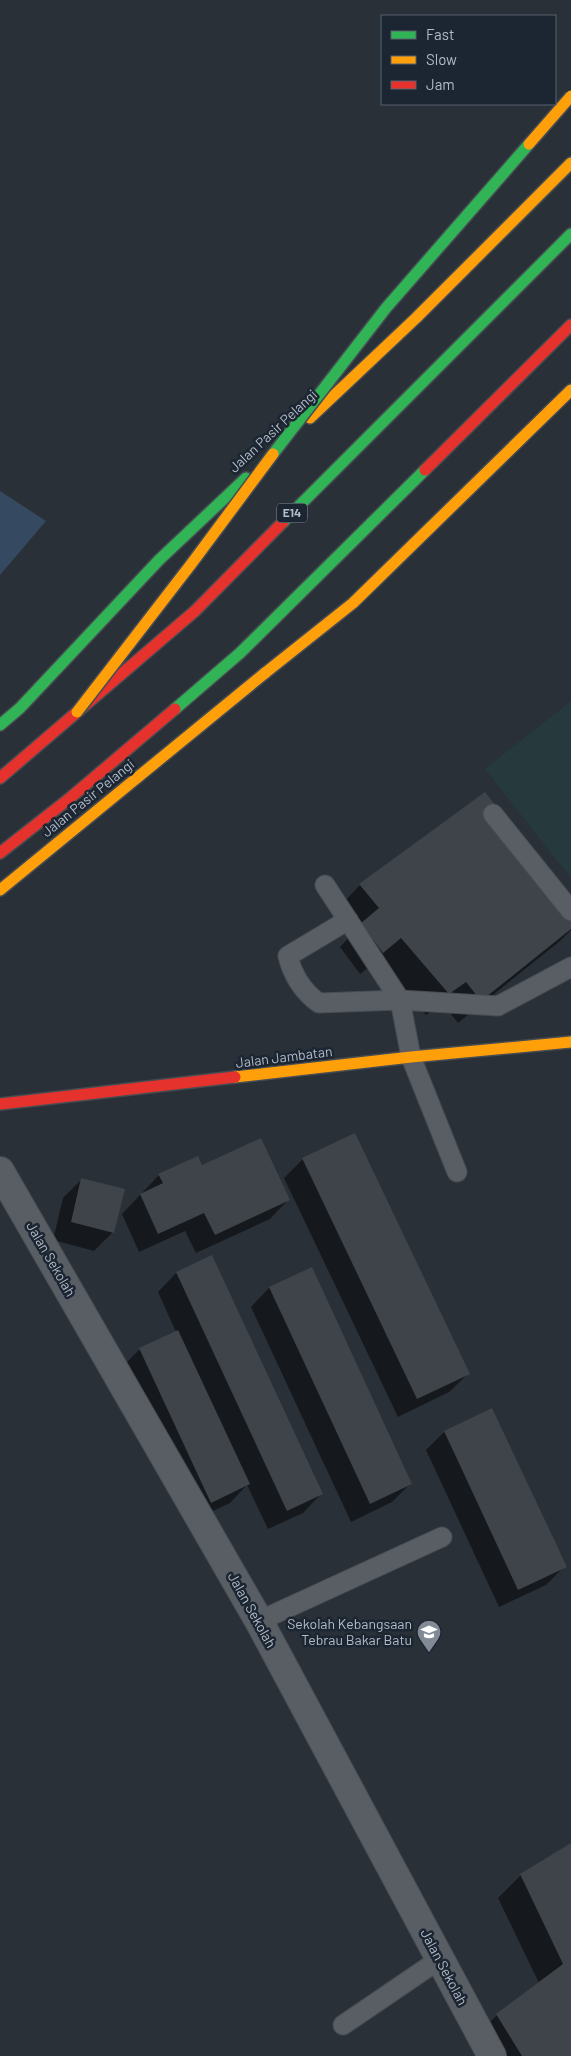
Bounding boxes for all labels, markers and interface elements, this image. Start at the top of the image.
legend [381,15,556,105]
text: Fast [426,25,454,43]
text: Slow [426,50,457,68]
text: Jam [426,75,455,93]
street label: Jalan Pasir Pelangi [225,386,320,476]
road number: E14 [277,503,307,522]
street label: Jalan Pasir Pelangi [38,755,137,840]
street label: Jalan Jambatan [235,1042,333,1071]
street label: Jalan Sekolah [23,1218,80,1299]
street label: Jalan Sekolah [225,1569,280,1651]
place label: Sekolah Kebangsaan Tebrau Bakar Batu [287,1615,412,1648]
school or university icon: Sekolah Kebangsaan Tebrau Bakar Batu [416,1619,442,1653]
street label: Jalan Sekolah [417,1926,472,2008]

